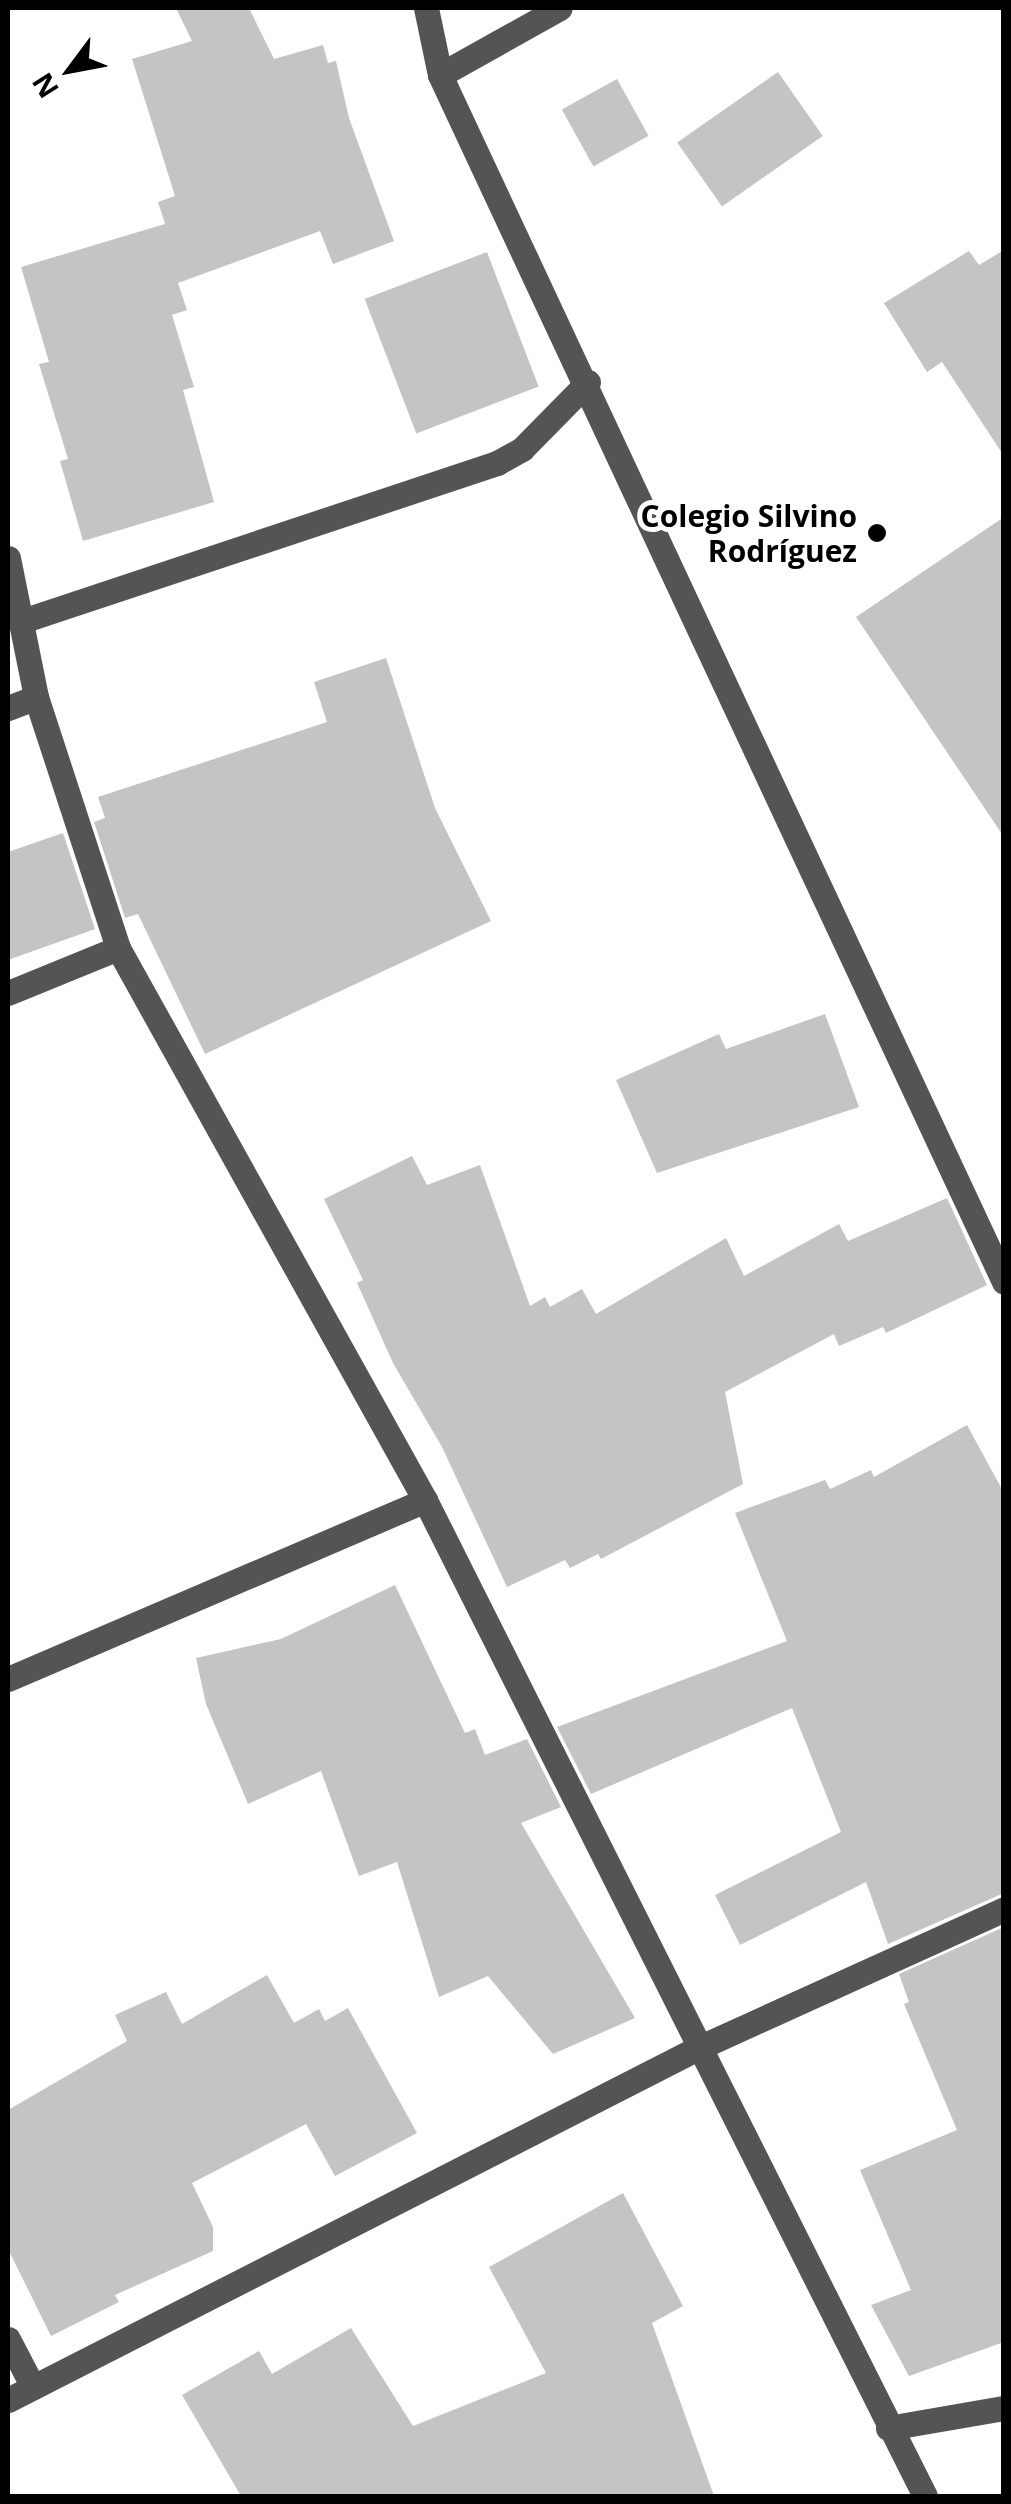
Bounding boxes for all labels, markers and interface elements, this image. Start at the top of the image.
north arrow [20,20,120,120]
text: N [22,66,67,106]
place label: Colegio Silvino Rodríguez [641,498,857,568]
marker: Colegio Silvino Rodríguez [866,522,888,544]

